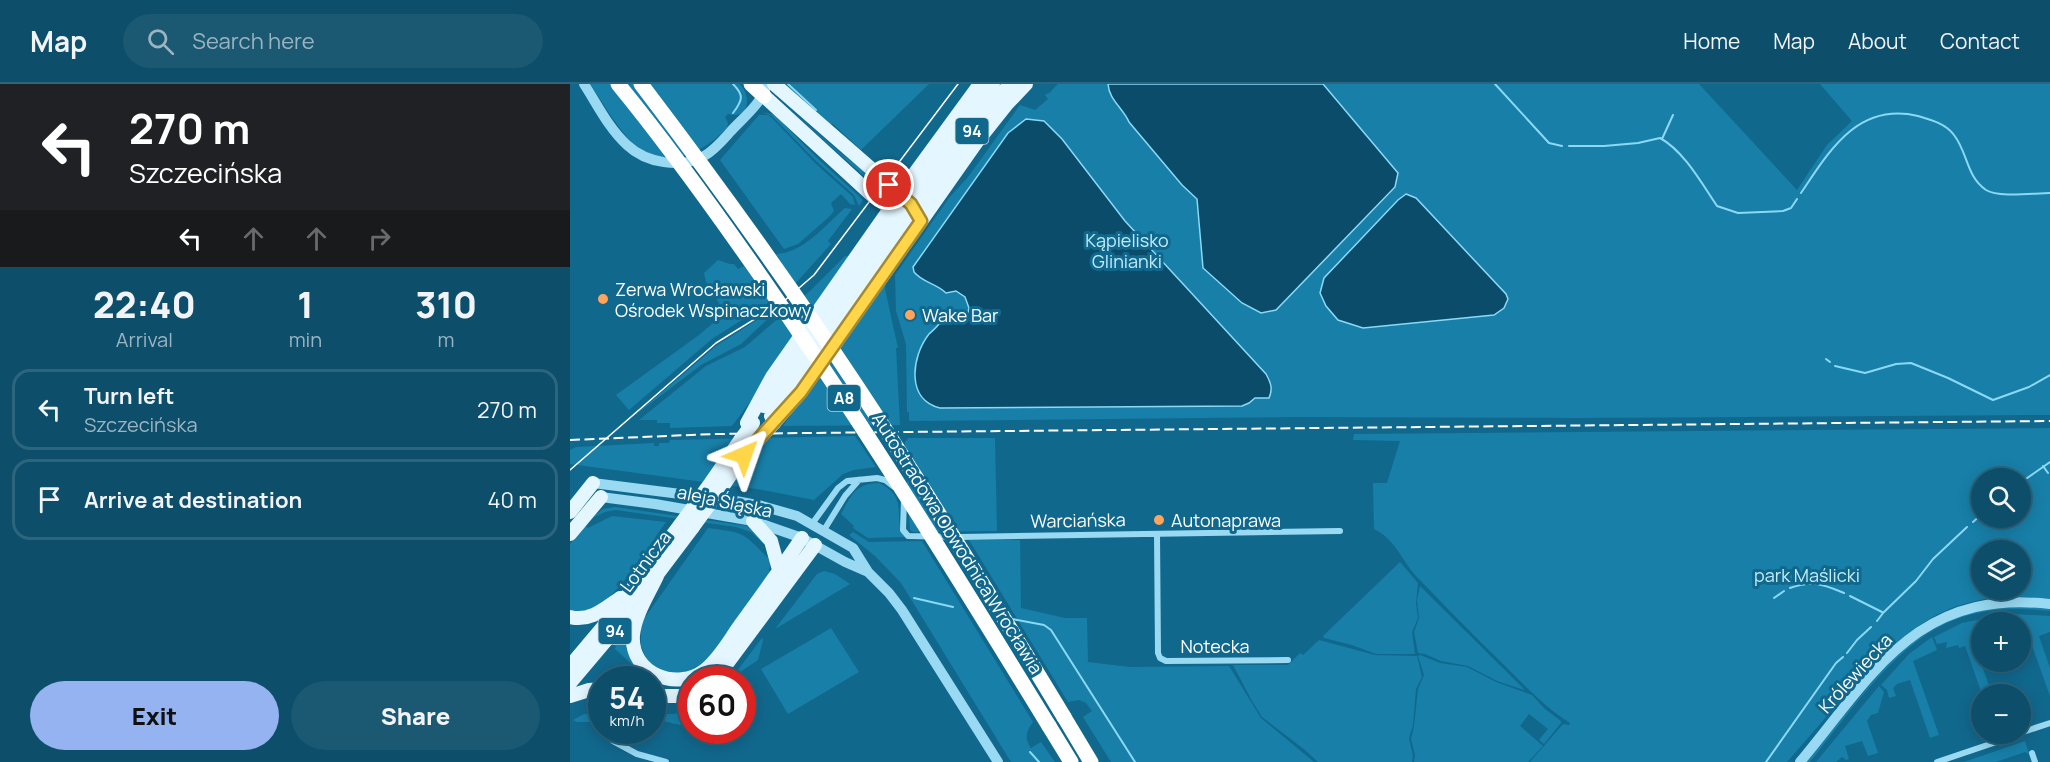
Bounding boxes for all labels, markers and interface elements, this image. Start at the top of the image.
search box [123,14,543,68]
text: Map [30,22,87,60]
icon: search [144,25,177,58]
text: Search here [192,26,315,56]
text: Home [1683,27,1740,55]
text: Map [1773,27,1815,55]
text: About [1848,27,1907,55]
text: Contact [1940,27,2020,55]
text: 270 m [129,99,250,157]
icon: left [30,108,108,186]
road number: 94 [956,118,988,144]
text: Szczecińska [129,154,282,191]
pin [863,159,914,210]
icon: arrive [872,168,905,201]
icon: left [174,222,207,255]
icon: ahead [237,222,270,255]
icon: ahead [300,222,333,255]
icon: right [363,222,396,255]
park label: Kąpielisko Glinianki [1085,228,1169,273]
place label: Zerwa Wrocławski Ośrodek Wspinaczkowy [615,277,812,322]
text: 22:40 [93,280,196,329]
text: 1 [297,280,314,329]
text: 310 [415,280,477,329]
marker: Zerwa Wrocławski Ośrodek Wspinaczkowy [596,292,610,306]
place label: Wake Bar [922,303,999,327]
marker: Wake Bar [903,308,917,322]
text: Arrival [116,326,173,353]
text: min [289,326,322,353]
text: m [438,326,455,353]
text: Turn left [84,381,174,411]
road number: A8 [828,385,860,411]
icon: left [33,393,66,426]
text: 270 m [477,395,537,425]
street label: Autostradowa Obwodnica Wrocławia [867,408,1049,678]
text: Szczecińska [84,411,198,438]
position arrow [712,423,776,487]
map controls [1971,468,2031,744]
button: search [1971,468,2031,528]
street label: aleja Śląska [675,479,775,523]
icon: arrive [33,483,66,516]
text: Arrive at destination [84,485,302,515]
text: 40 m [488,485,537,515]
street label: Warciańska [1030,507,1126,533]
place label: Autonaprawa [1171,508,1281,532]
marker: Autonaprawa [1152,513,1166,527]
street label: Lotnicza [614,525,676,597]
button: layers [1971,540,2031,600]
park label: park Maślicki [1754,563,1860,587]
button: + [1971,612,2031,672]
road number: 94 [598,618,632,644]
street label: Królewiecka [1813,628,1897,718]
street label: Notecka [1180,634,1250,658]
speed limit sign: 60 [678,666,756,744]
text: 54 [609,677,645,718]
button: Exit [30,681,279,750]
button: Share [291,681,540,750]
button: − [1971,684,2031,744]
text: km/h [610,710,644,731]

